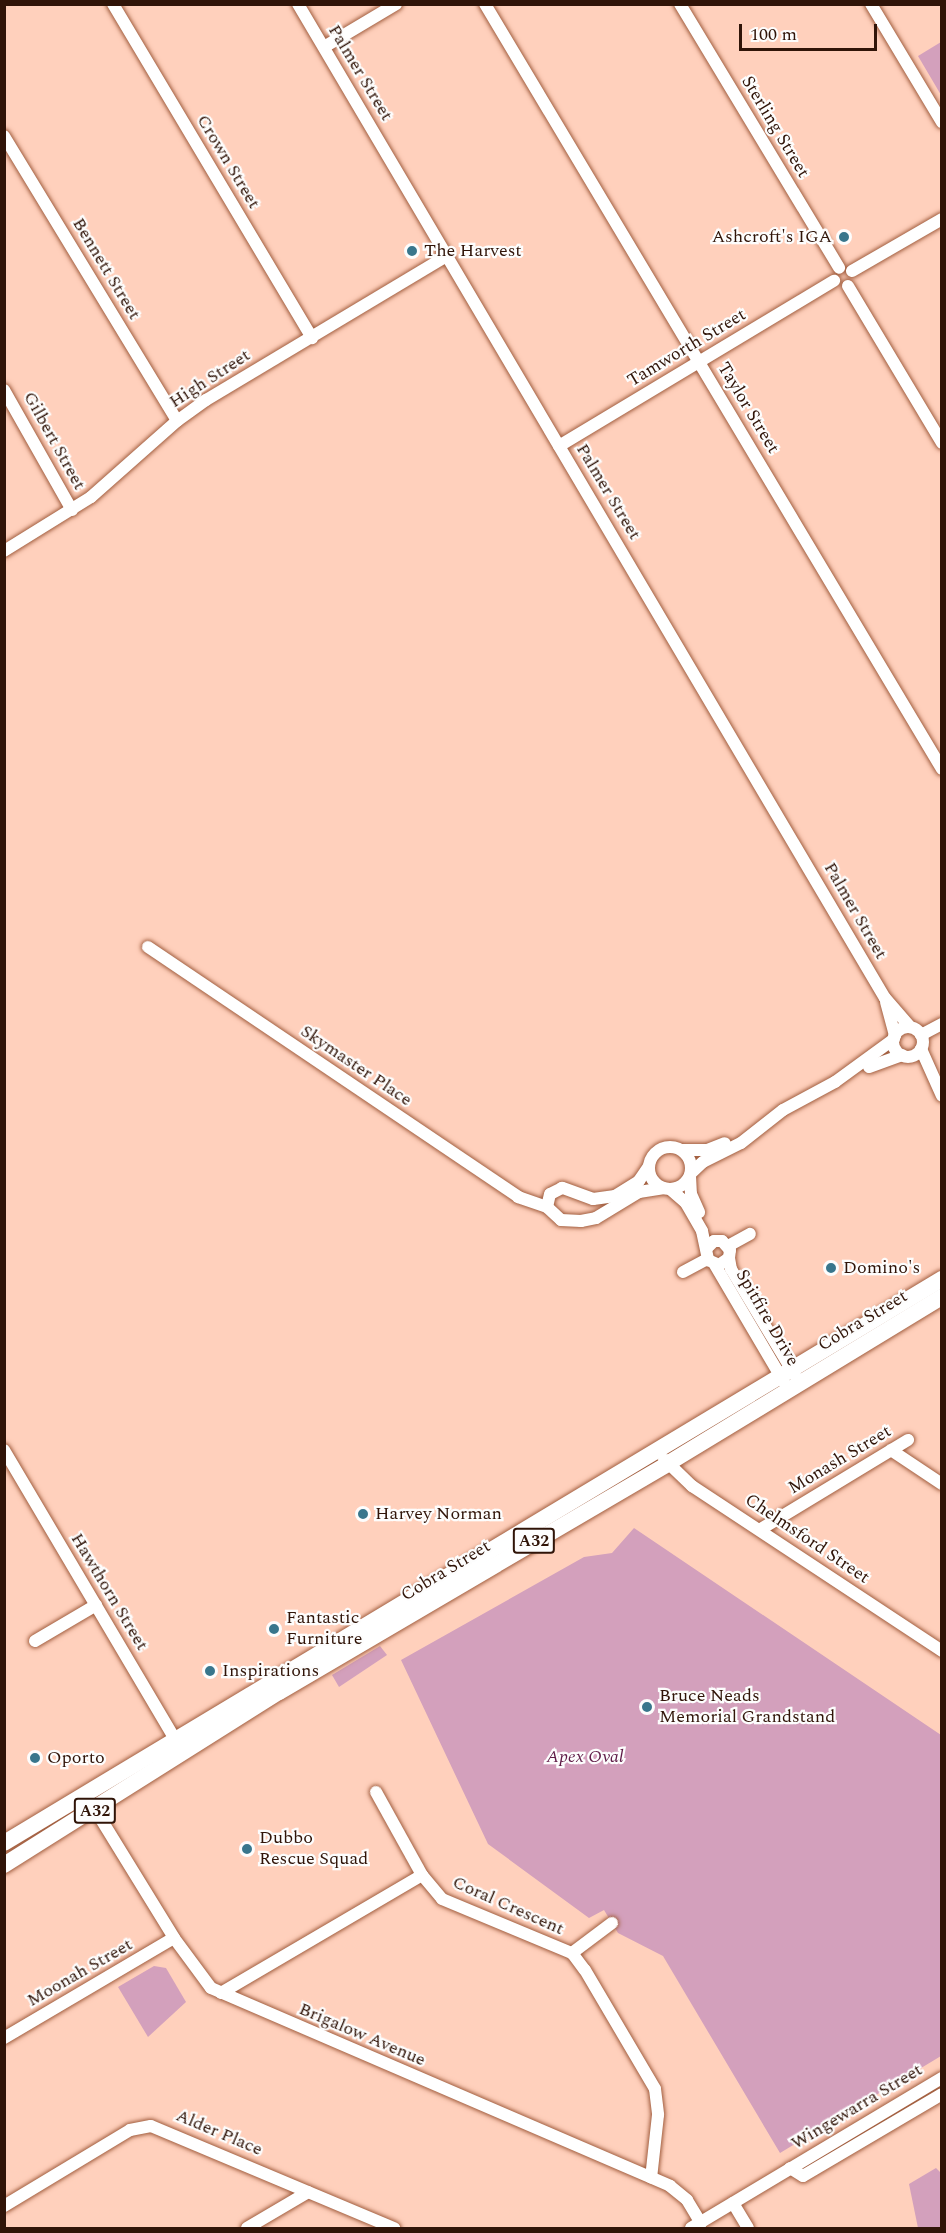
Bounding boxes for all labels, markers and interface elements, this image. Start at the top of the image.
scale bar [742,12,880,50]
street label: Palmer Street [323,21,397,125]
text: 100 m [750,21,797,48]
street label: Sterling Street [736,72,814,182]
street label: Crown Street [192,111,264,213]
street label: Bennett Street [67,214,145,324]
place label: Ashcroft's IGA [712,226,832,248]
marker: Ashcroft's IGA [837,230,851,244]
place label: The Harvest [424,240,522,262]
marker: The Harvest [405,244,419,258]
street label: Tamworth Street [624,304,750,392]
street label: High Street [166,345,254,413]
street label: Taylor Street [712,358,784,458]
street label: Gilbert Street [18,388,90,494]
street label: Palmer Street [571,440,645,544]
street label: Palmer Street [819,859,891,963]
street label: Skymaster Place [296,1021,416,1111]
place label: Domino's [843,1257,920,1279]
marker: Domino's [824,1261,838,1275]
street label: Spitfire Drive [731,1266,803,1370]
street label: Cobra Street [814,1286,912,1356]
street label: Monash Street [785,1421,895,1499]
street label: Chelmsford Street [741,1489,873,1589]
place label: Harvey Norman [375,1503,502,1525]
marker: Harvey Norman [356,1507,370,1521]
road number: A32 [512,1528,556,1554]
street label: Hawthorn Street [66,1529,152,1655]
street label: Cobra Street [397,1536,495,1606]
place label: Fantastic Furniture [286,1608,362,1650]
marker: Fantastic Furniture [267,1622,281,1636]
place label: Inspirations [222,1660,319,1682]
marker: Inspirations [203,1664,217,1678]
place label: Bruce Neads Memorial Grandstand [659,1686,835,1728]
marker: Bruce Neads Memorial Grandstand [640,1700,654,1714]
park label: Apex Oval [546,1746,624,1768]
place label: Oporto [47,1747,105,1769]
marker: Oporto [28,1751,42,1765]
road number: A32 [72,1798,118,1824]
place label: Dubbo Rescue Squad [259,1828,368,1870]
marker: Dubbo Rescue Squad [240,1842,254,1856]
street label: Coral Crescent [449,1872,567,1940]
street label: Moonah Street [23,1934,137,2012]
street label: Brigalow Avenue [295,1999,429,2071]
street label: Wingewarra Street [787,2059,927,2155]
street label: Alder Place [172,2105,266,2161]

